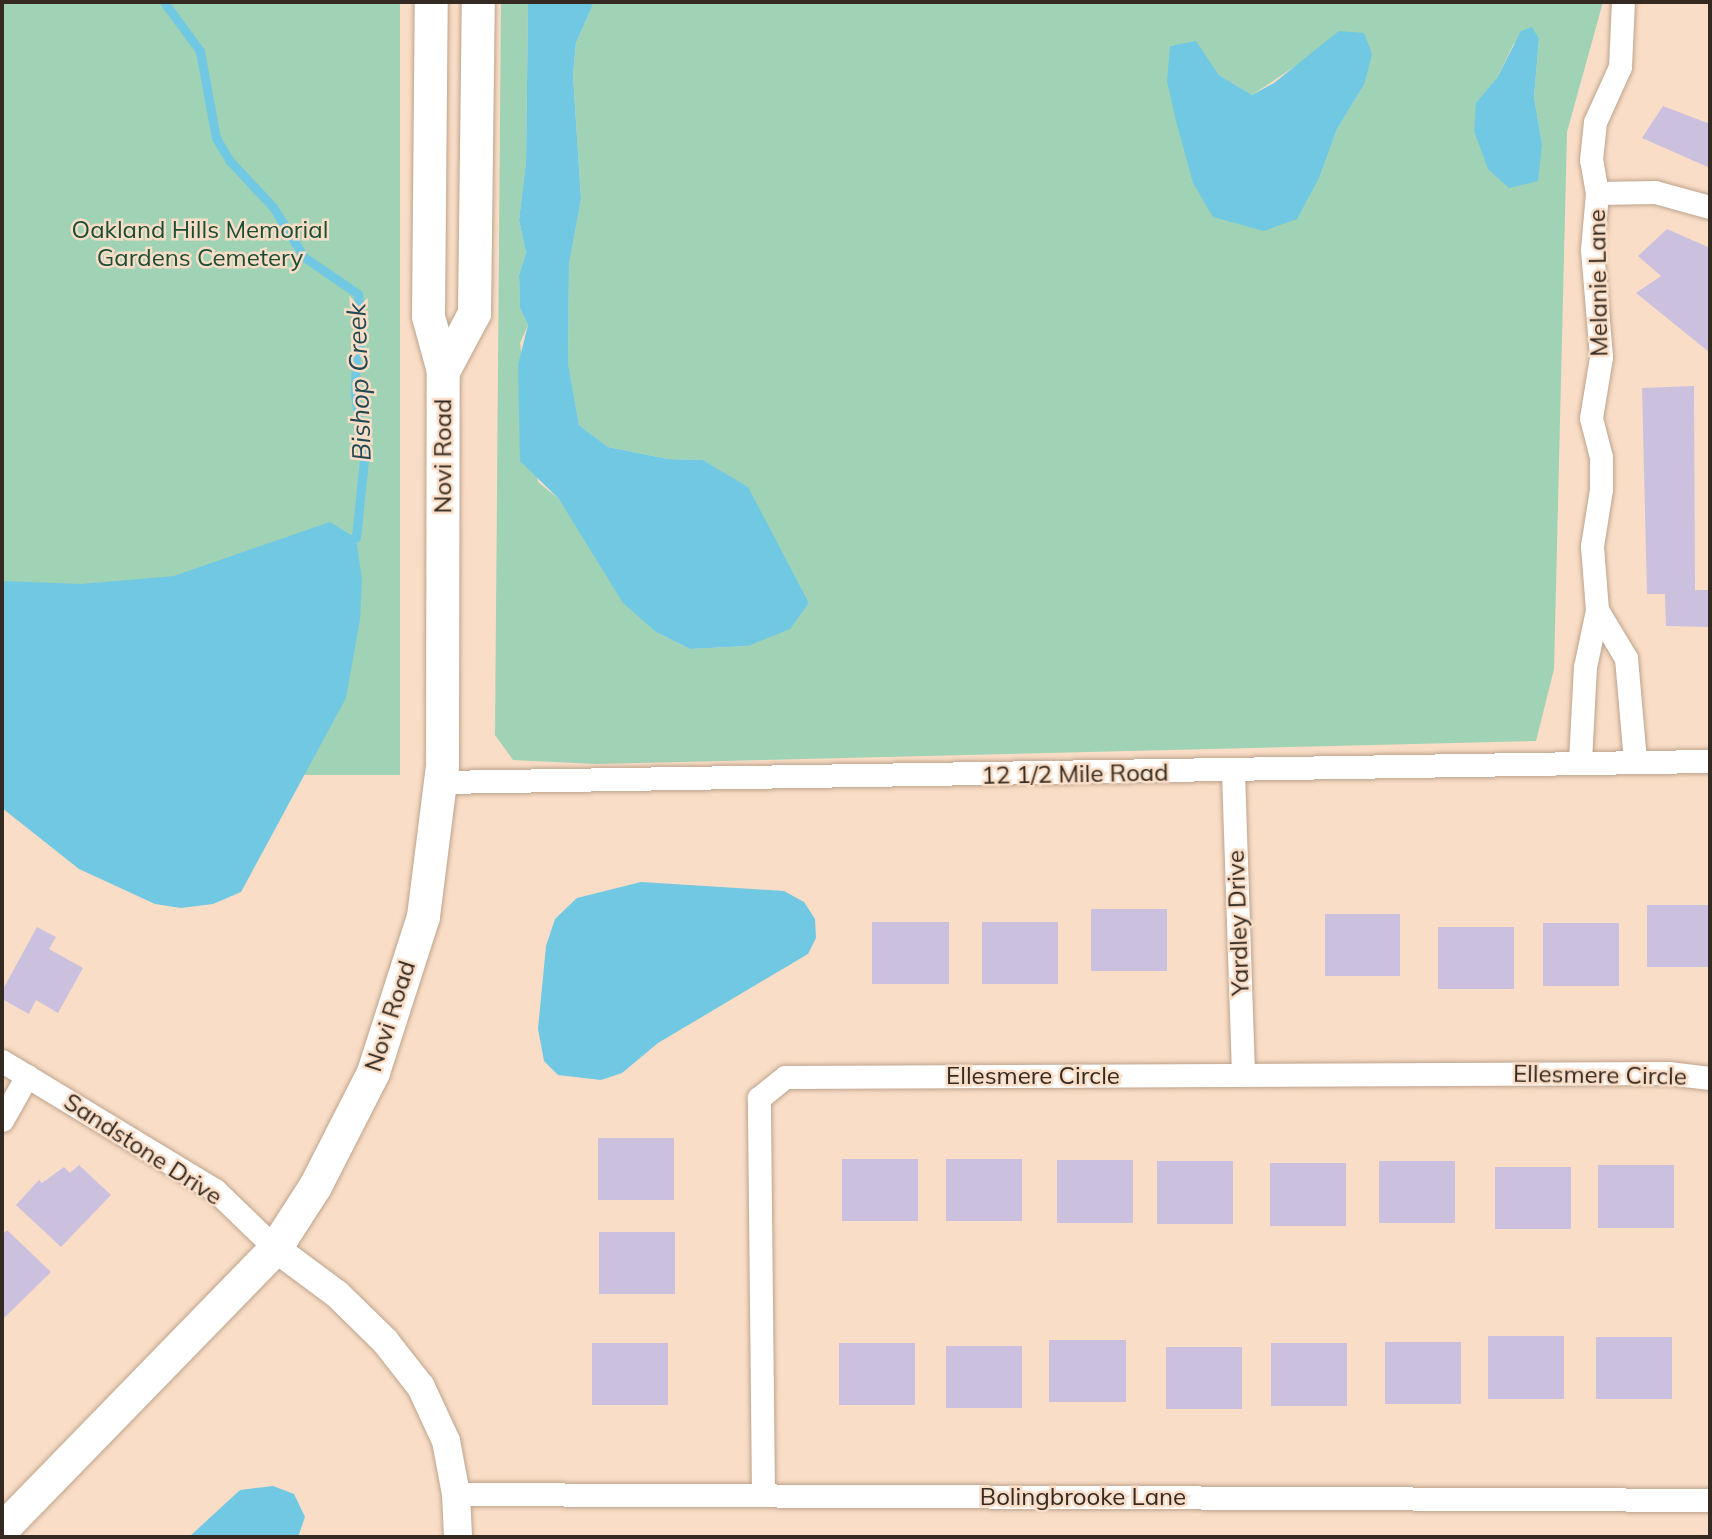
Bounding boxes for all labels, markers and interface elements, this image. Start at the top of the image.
street label: Melanie Lane [1582,209,1614,357]
park label: Oakland Hills Memorial Gardens Cemetery [72,216,328,272]
water label: Bishop Creek [341,303,377,461]
street label: Novi Road [429,398,457,514]
street label: 12 1/2 Mile Road [981,758,1169,790]
street label: Yardley Drive [1221,850,1255,996]
street label: Novi Road [359,957,421,1075]
street label: Ellesmere Circle [1513,1059,1687,1091]
street label: Ellesmere Circle [946,1062,1120,1090]
street label: Sandstone Drive [58,1087,228,1211]
street label: Bolingbrooke Lane [980,1483,1186,1511]

